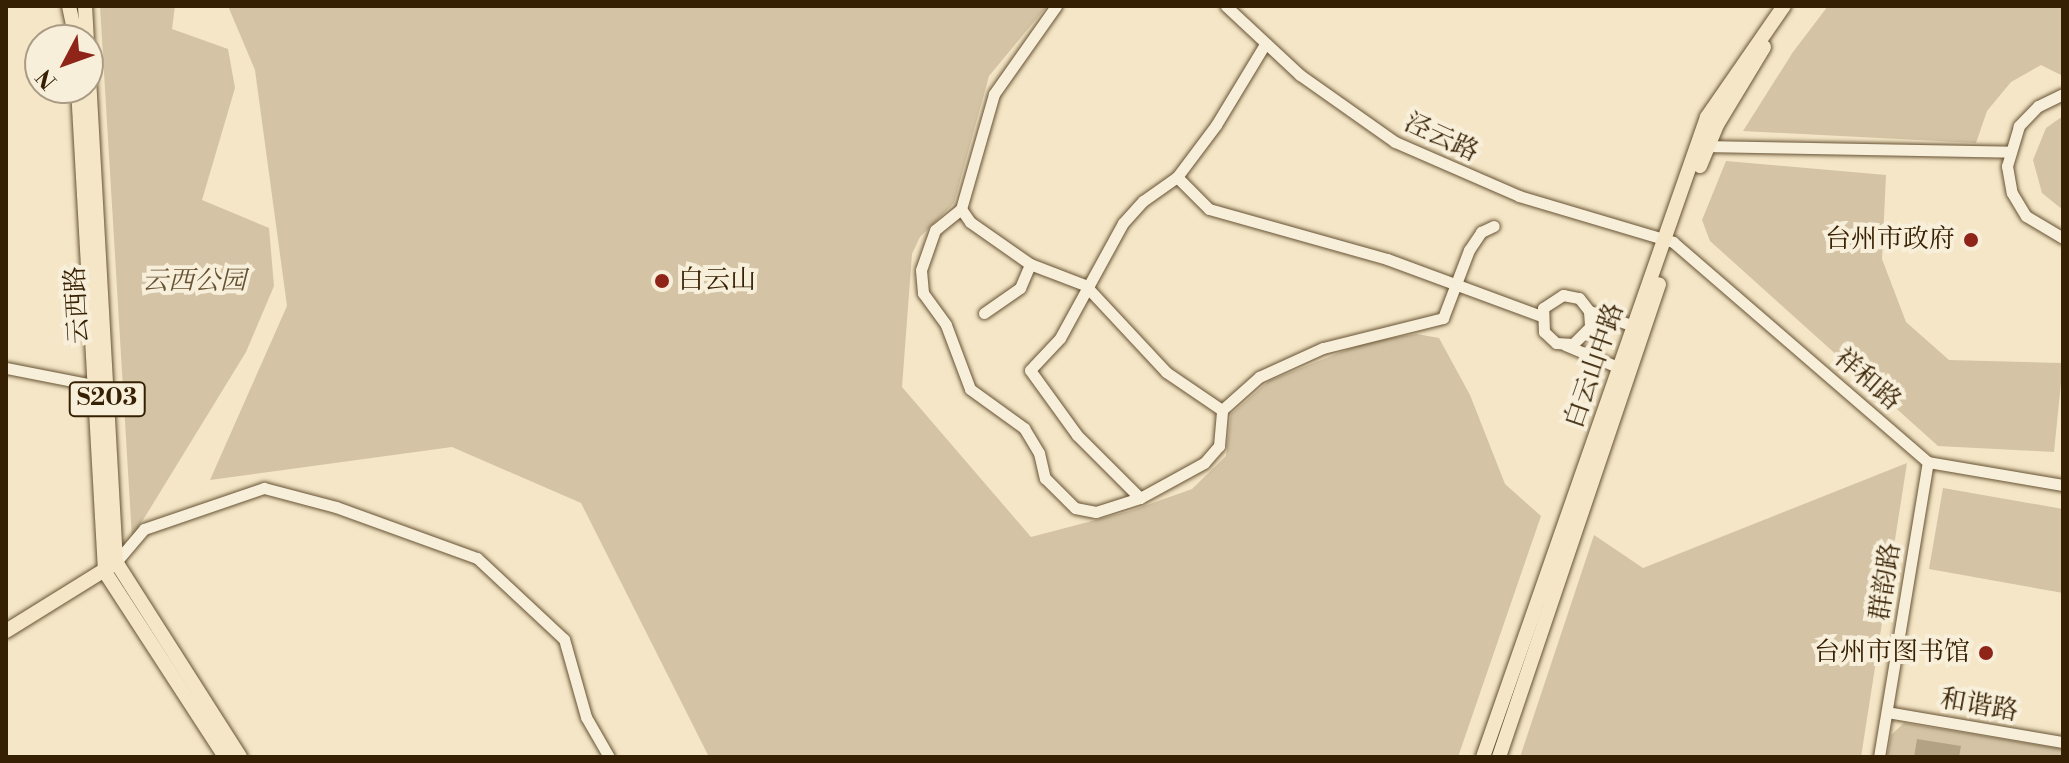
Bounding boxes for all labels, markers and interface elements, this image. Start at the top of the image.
north arrow [24,24,104,104]
text: N [31,63,63,94]
street label: 泾云路 [1399,107,1483,169]
place label: 台州市政府 [1825,224,1955,256]
marker: 台州市政府 [1962,231,1980,249]
street label: 云西路 [60,265,96,345]
place label: 白云山 [678,265,756,297]
park label: 云西公园 [142,266,246,298]
marker: 白云山 [653,272,671,290]
street label: 白云山中路 [1559,299,1631,433]
street label: 祥和路 [1827,343,1907,417]
road number: S203 [67,379,147,419]
street label: 群韵路 [1864,541,1908,623]
place label: 台州市图书馆 [1814,637,1970,669]
marker: 台州市图书馆 [1977,644,1995,662]
street label: 和谐路 [1938,684,2020,728]

